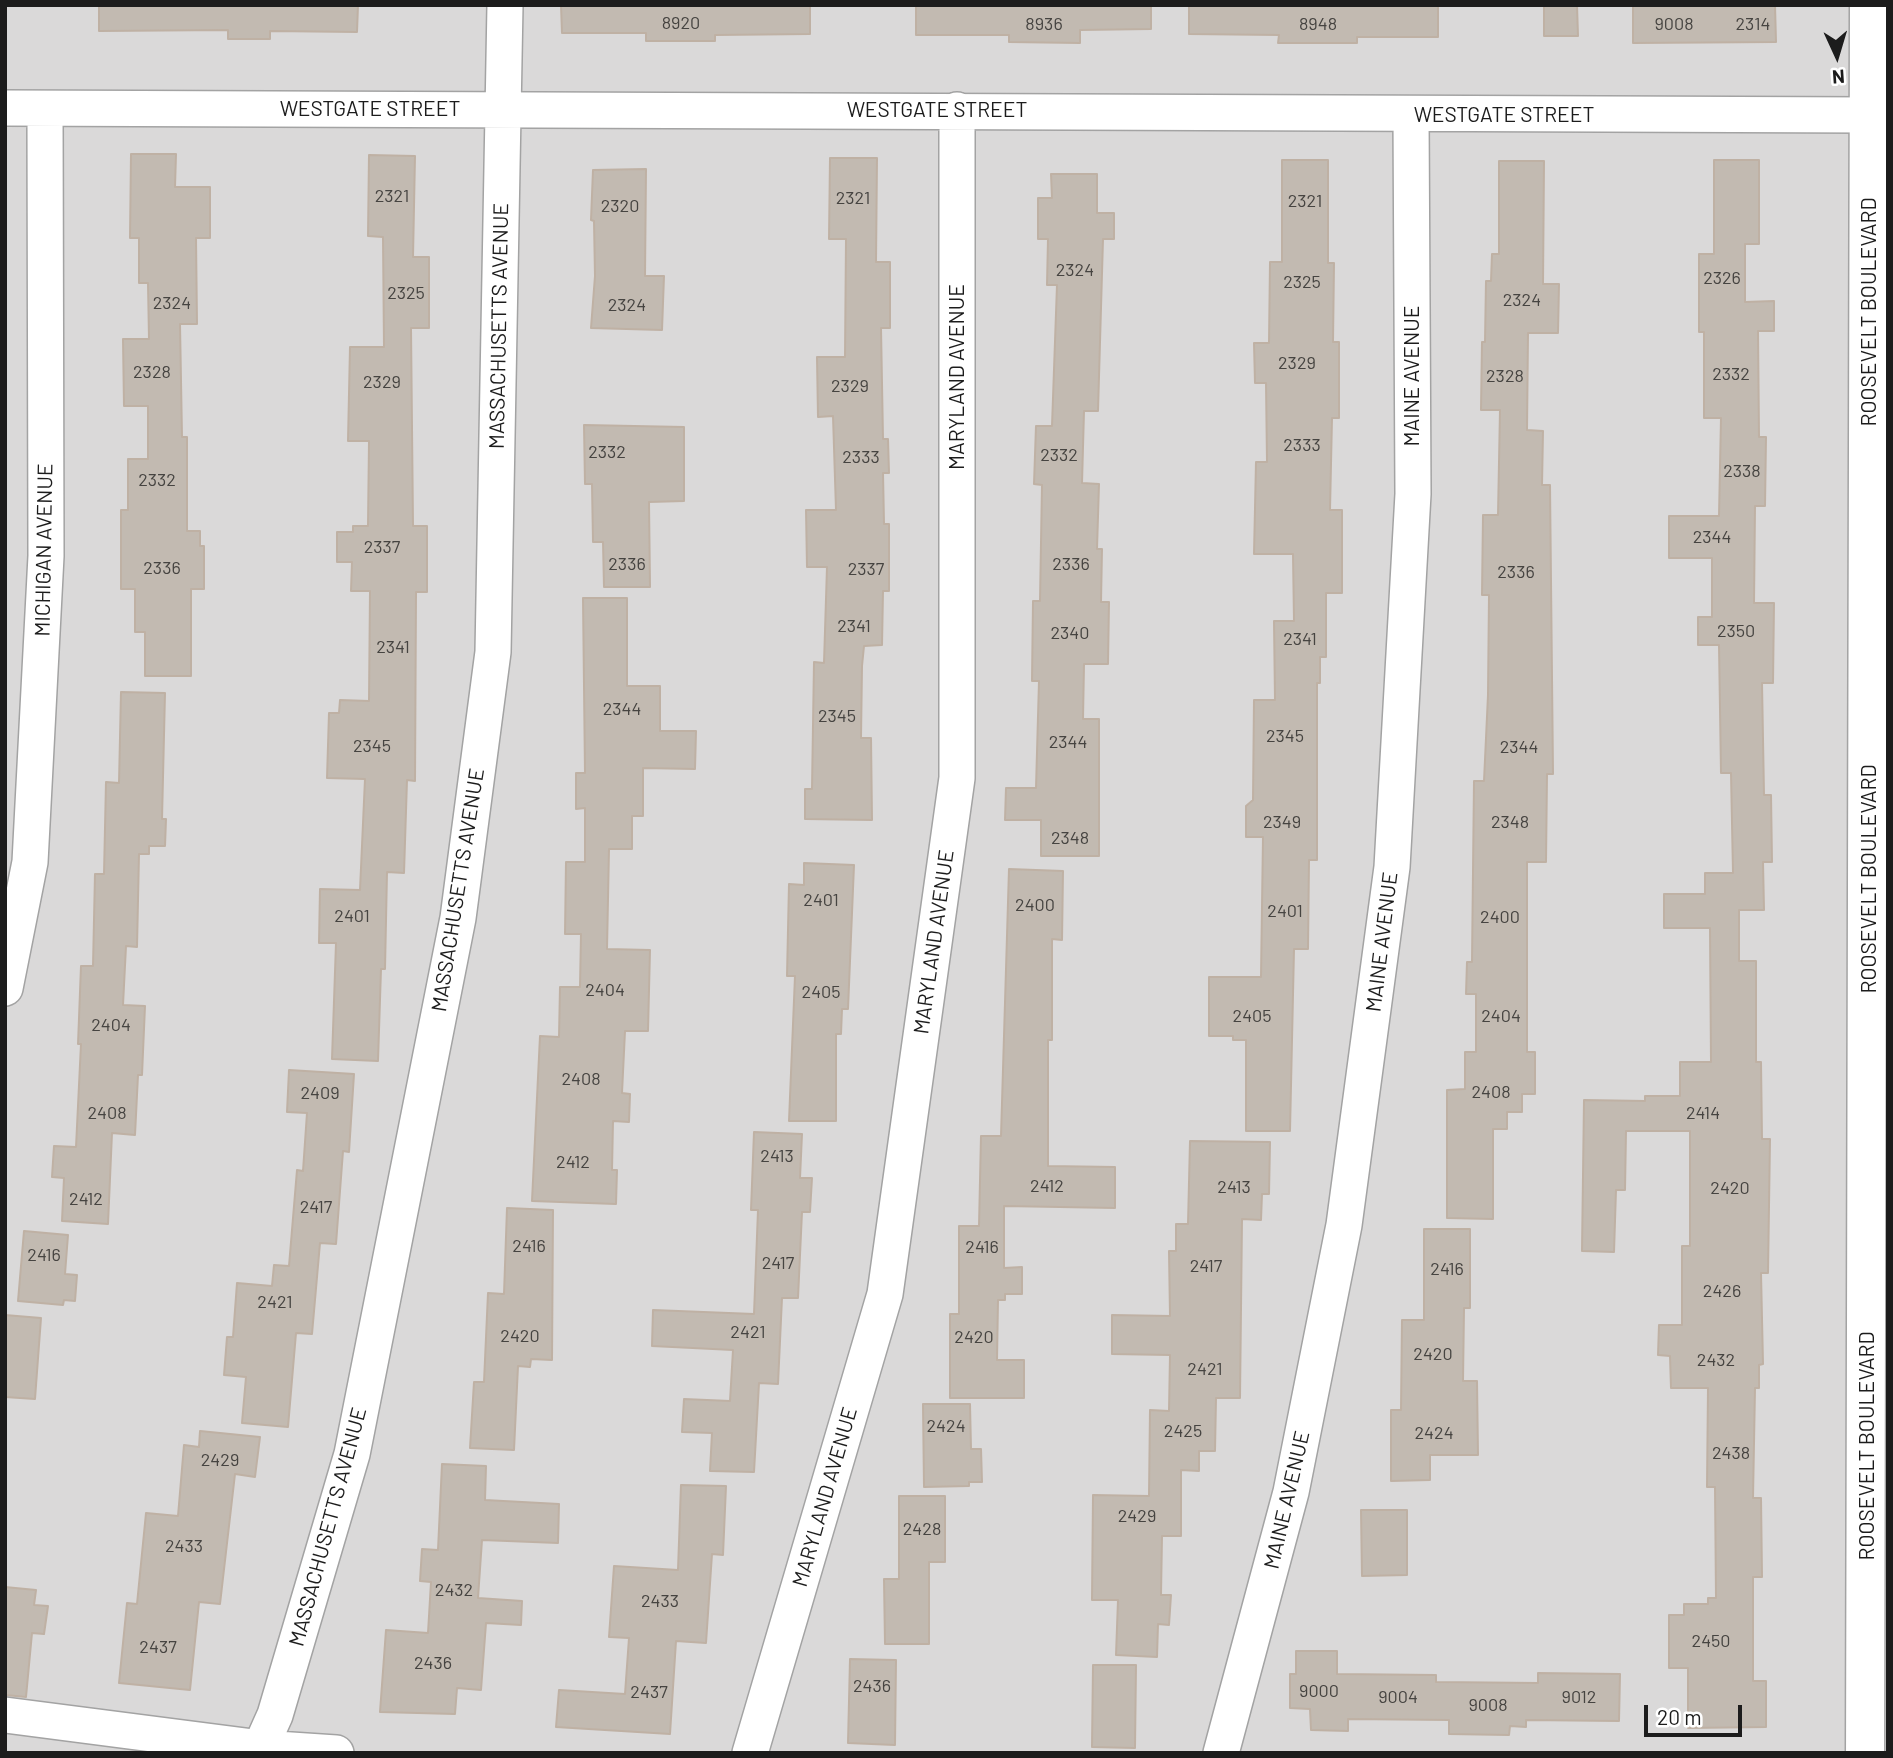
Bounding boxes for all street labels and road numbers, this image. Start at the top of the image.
street label: WESTGATE STREET [280,96,460,122]
street label: WESTGATE STREET [847,97,1027,123]
street label: WESTGATE STREET [1414,102,1594,128]
street label: ROOSEVELT BOULEVARD [1856,198,1882,426]
street label: MASSACHUSETTS AVENUE [484,203,514,449]
street label: MARYLAND AVENUE [944,284,970,470]
street label: MAINE AVENUE [1399,305,1425,447]
street label: MICHIGAN AVENUE [30,463,58,637]
street label: ROOSEVELT BOULEVARD [1856,765,1882,993]
street label: MASSACHUSETTS AVENUE [426,766,490,1014]
street label: MARYLAND AVENUE [909,848,959,1036]
street label: MAINE AVENUE [1361,870,1403,1014]
street label: ROOSEVELT BOULEVARD [1854,1332,1880,1560]
street label: MARYLAND AVENUE [787,1404,863,1590]
street label: MASSACHUSETTS AVENUE [284,1405,372,1649]
street label: MAINE AVENUE [1259,1428,1315,1572]

